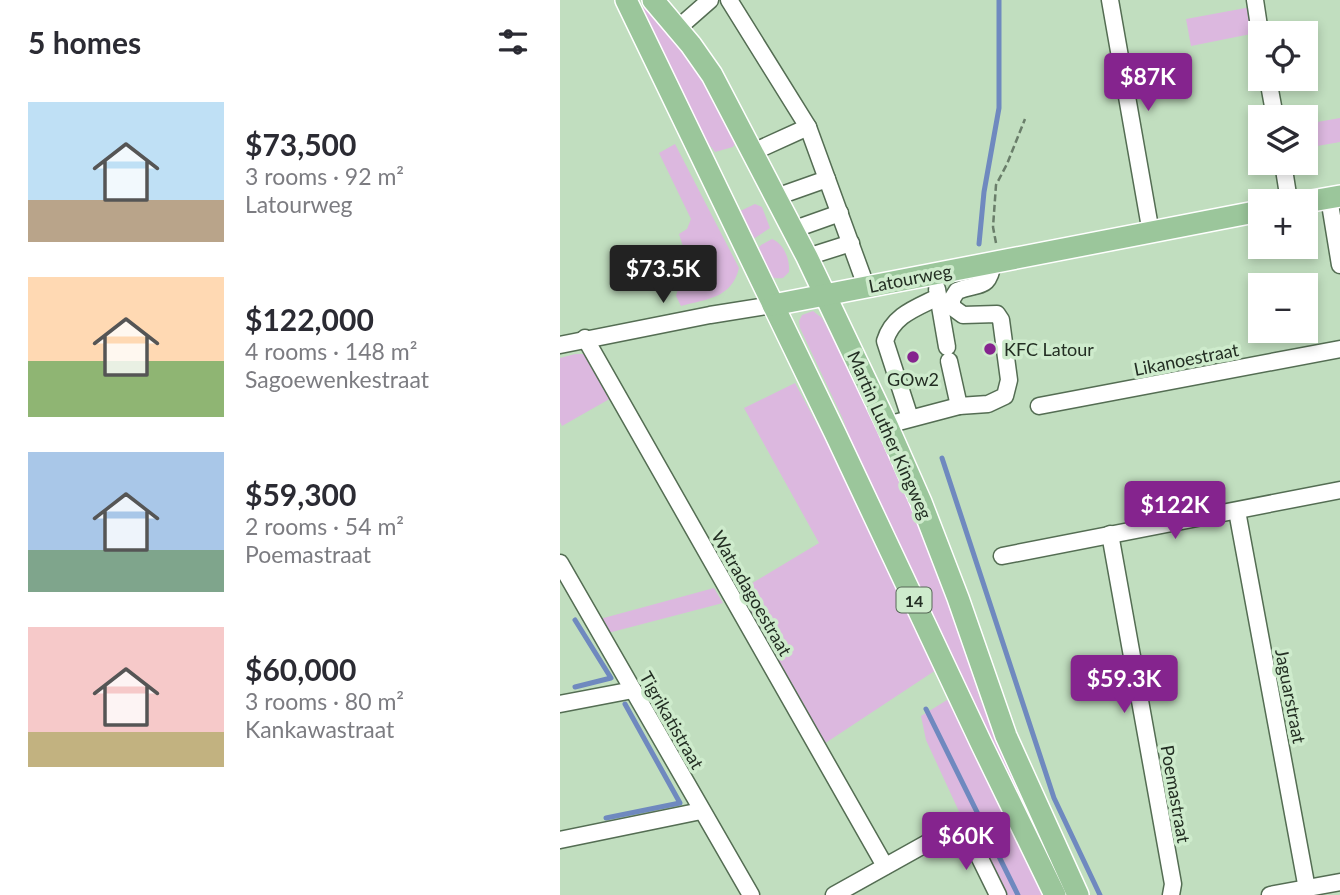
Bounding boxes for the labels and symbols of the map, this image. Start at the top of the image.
pin: $87K [1107,54,1189,113]
pin: $73.5K [606,246,720,305]
street label: Latourweg [867,259,953,297]
place label: KFC Latour [1004,338,1094,360]
street label: Likanoestraat [1132,338,1241,380]
marker: KFC Latour [982,341,998,357]
street label: Martin Luther Kingweg [843,348,937,522]
marker: GOw2 [905,349,921,365]
place label: GOw2 [887,368,939,390]
pin: $122K [1126,482,1224,541]
street label: Watradagoestraat [707,526,797,660]
road number: 14 [896,587,932,612]
street label: Jaguarstraat [1271,647,1311,746]
pin: $59.3K [1067,656,1181,715]
street label: Tigrikatistraat [635,667,709,773]
street label: Poemastraat [1157,743,1195,845]
pin: $60K [925,812,1007,872]

